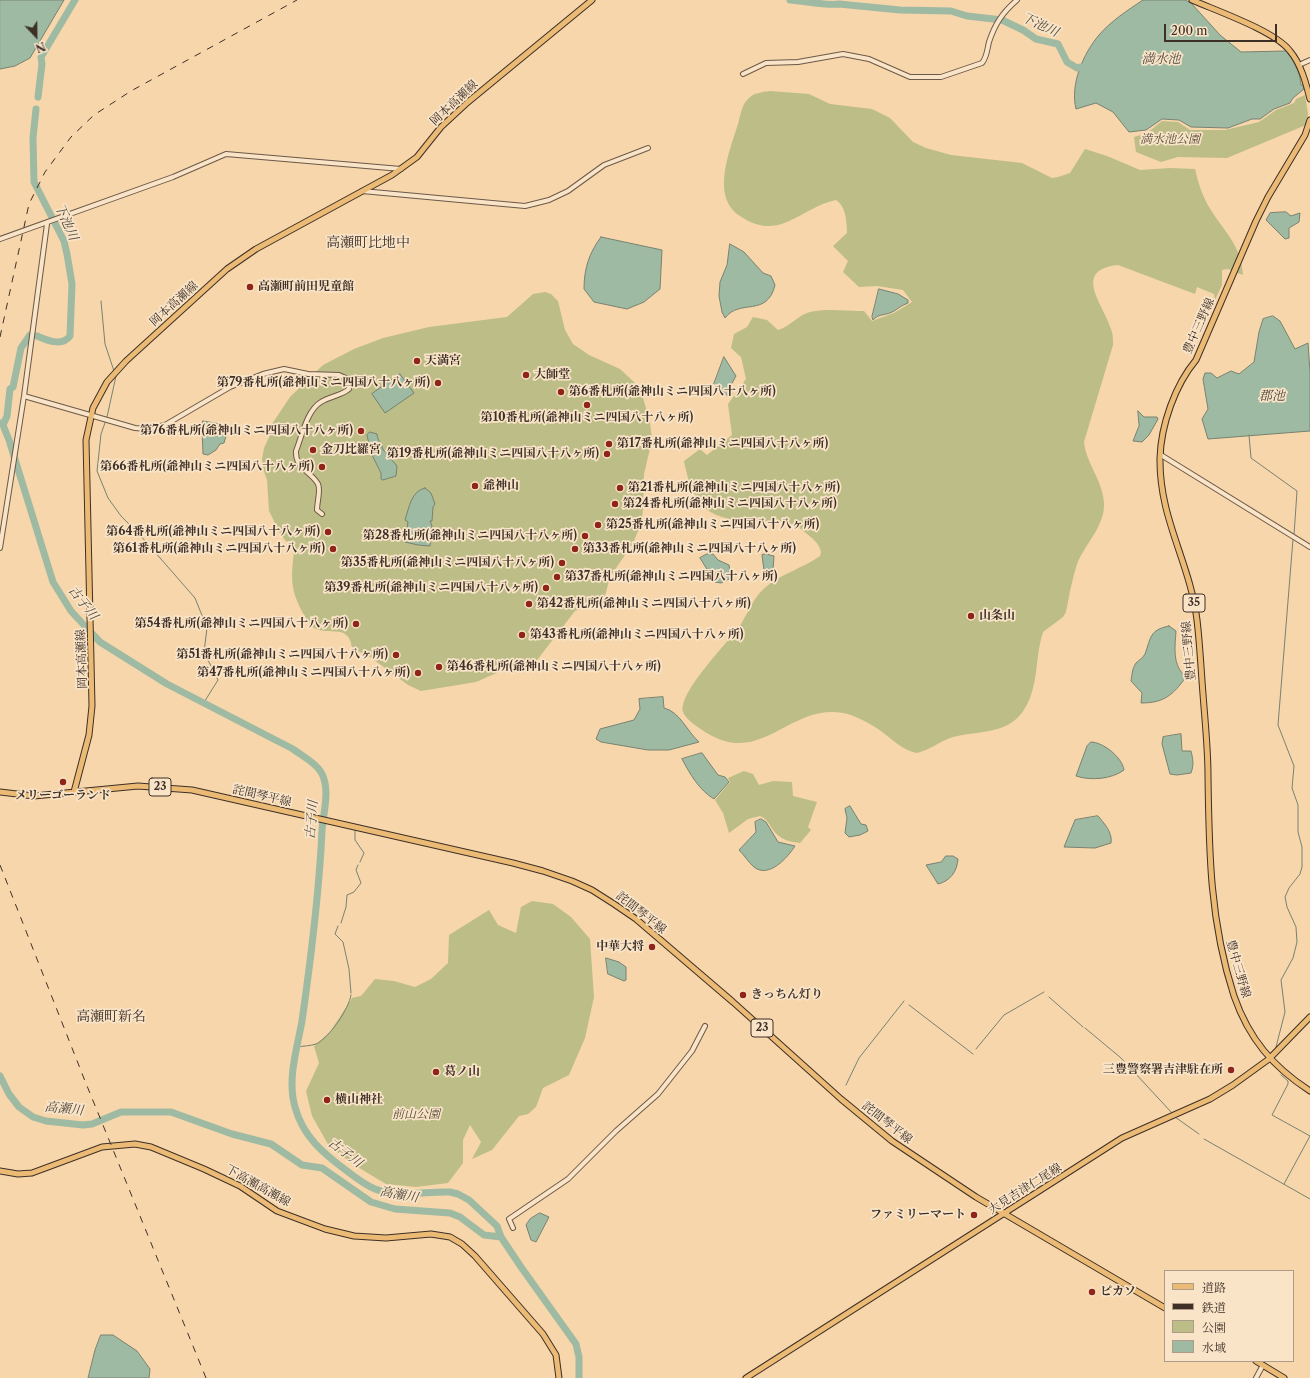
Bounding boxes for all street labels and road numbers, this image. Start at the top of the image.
street label: 岡本高瀬線 [427,77,481,129]
street label: 岡本高瀬線 [147,279,201,329]
street label: 豊中三野線 [1180,296,1218,356]
road number: 35 [1183,594,1205,612]
street label: 豊中三野線 [1179,620,1199,682]
street label: 岡本高瀬線 [74,629,90,689]
road number: 23 [149,778,171,796]
street label: 詫間琴平線 [231,782,293,810]
street label: 詫間琴平線 [613,889,669,937]
street label: 豊中三野線 [1223,938,1253,1000]
road number: 23 [751,1019,773,1037]
street label: 詫間琴平線 [859,1099,915,1147]
street label: 大見吉津仁尾線 [986,1161,1064,1217]
street label: 下高瀬高瀬線 [223,1162,293,1210]

